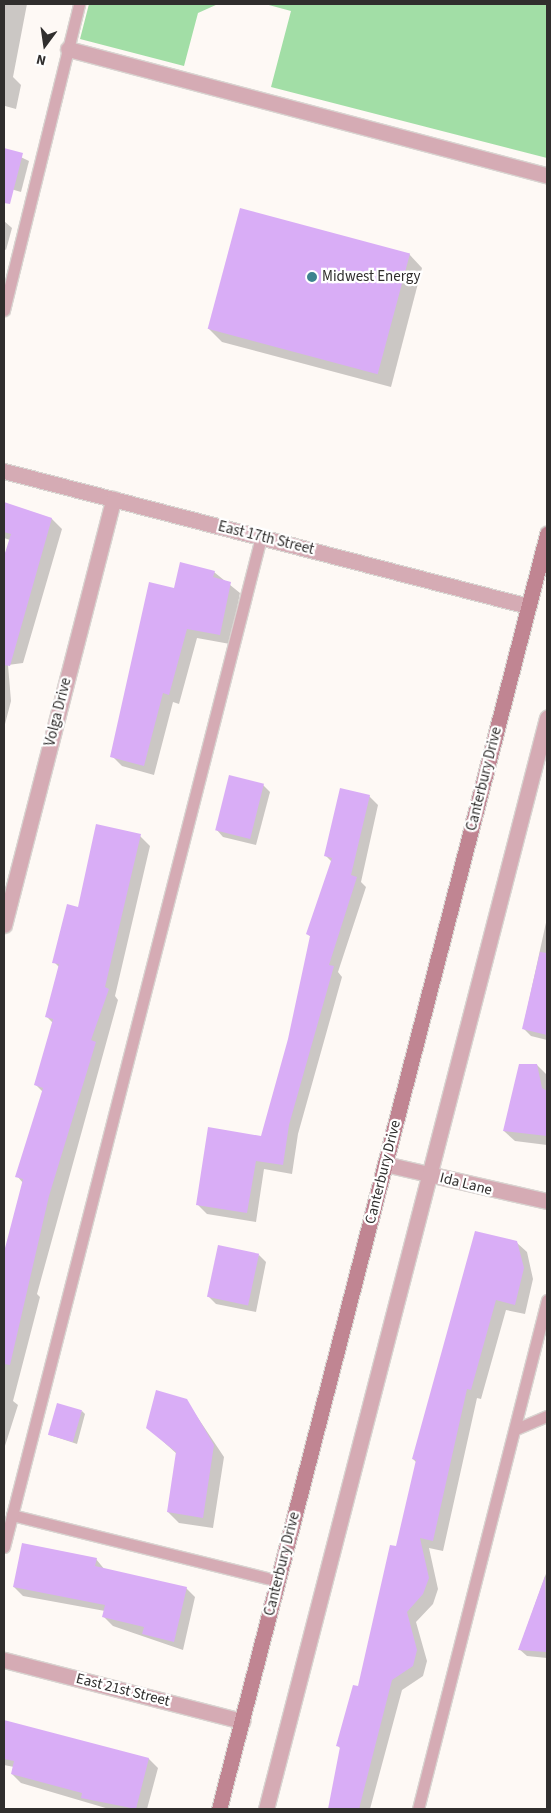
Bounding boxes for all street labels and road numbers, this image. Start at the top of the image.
street label: East 17th Street [216,517,316,559]
street label: Volga Drive [41,676,75,748]
street label: Canterbury Drive [462,725,506,833]
street label: Canterbury Drive [361,1118,405,1226]
street label: Ida Lane [438,1169,494,1199]
street label: Canterbury Drive [260,1510,304,1618]
street label: East 21st Street [74,1670,172,1710]

